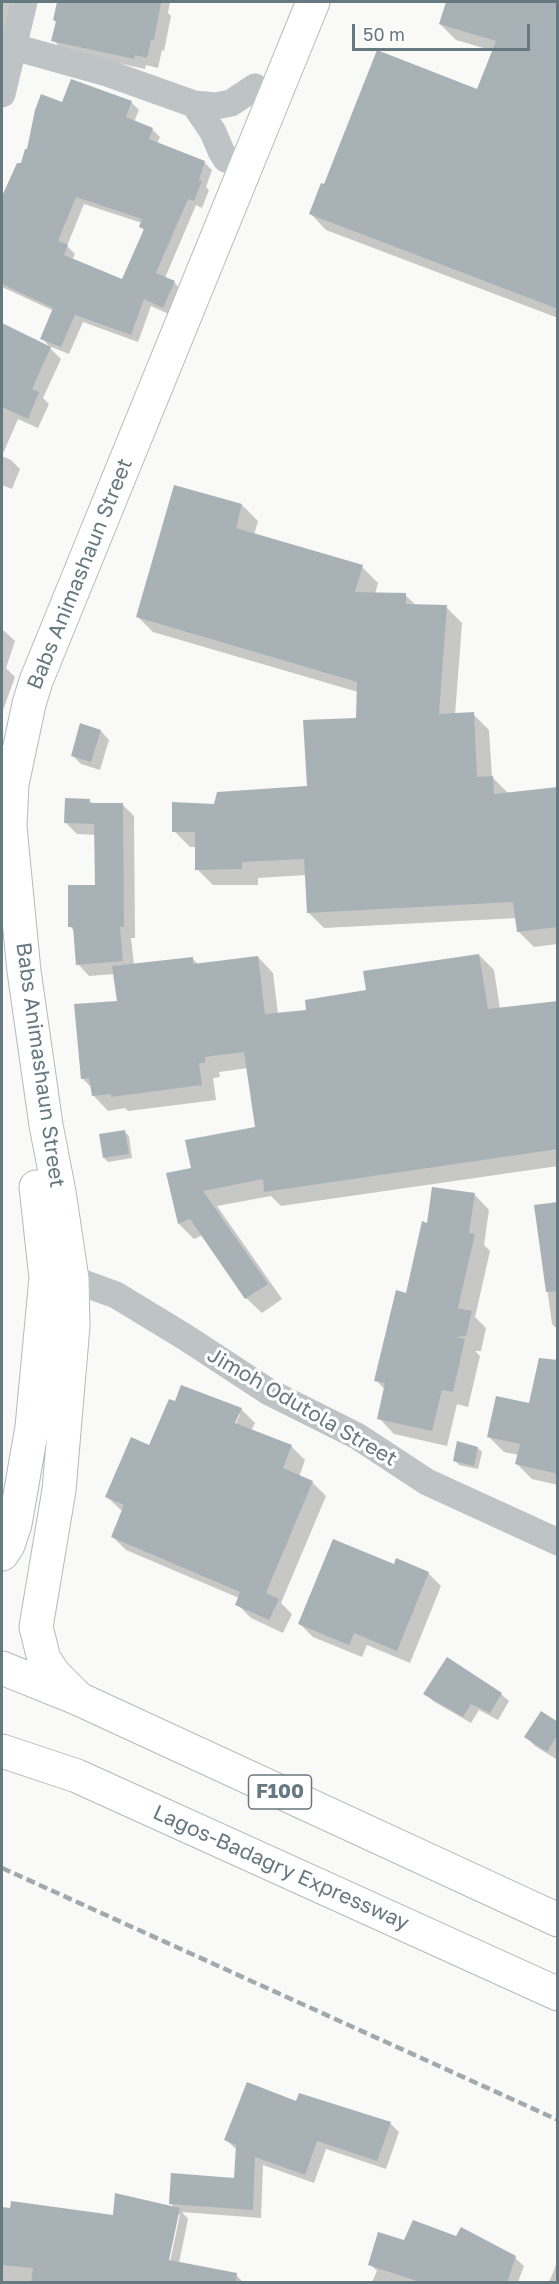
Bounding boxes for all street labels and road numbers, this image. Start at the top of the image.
street label: Babs Animashaun Street [22,455,138,693]
street label: Babs Animashaun Street [10,941,70,1189]
street label: Jimoh Odutola Street [203,1342,401,1472]
road number: F100 [248,1775,312,1809]
street label: Lagos-Badagry Expressway [149,1800,413,1936]

